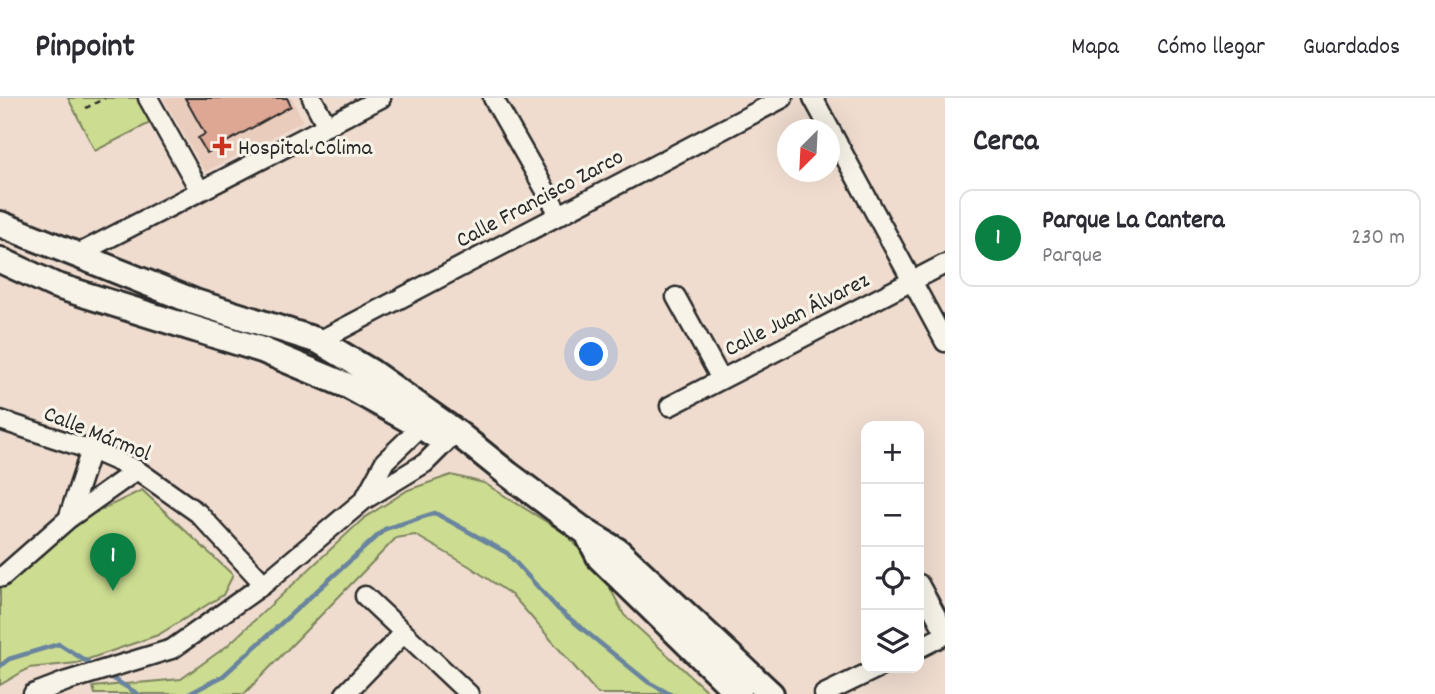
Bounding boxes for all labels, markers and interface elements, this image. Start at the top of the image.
text: Pinpoint [35,25,135,72]
text: Mapa [1071,31,1119,65]
text: Cómo llegar [1157,31,1265,65]
text: Guardados [1303,31,1400,65]
north arrow [777,119,840,182]
text: Cerca [973,122,1038,165]
place label: Hospital Colima [238,133,374,166]
marker: Hospital Colima [212,136,232,156]
street label: Calle Francisco Zarco [451,142,630,258]
text: Parque La Cantera [1042,203,1225,240]
text: 1 [995,222,1001,255]
text: 230 m [1351,222,1405,255]
text: Parque [1042,240,1102,273]
street label: Calle Juan Álvarez [719,265,876,367]
your location [574,337,608,371]
street label: Calle Mármol [38,399,156,472]
map controls [861,421,924,673]
button: + [861,421,924,484]
button: − [861,484,924,547]
pin: 1 [90,533,136,591]
button: locate [861,547,924,610]
button: layers [861,610,924,673]

